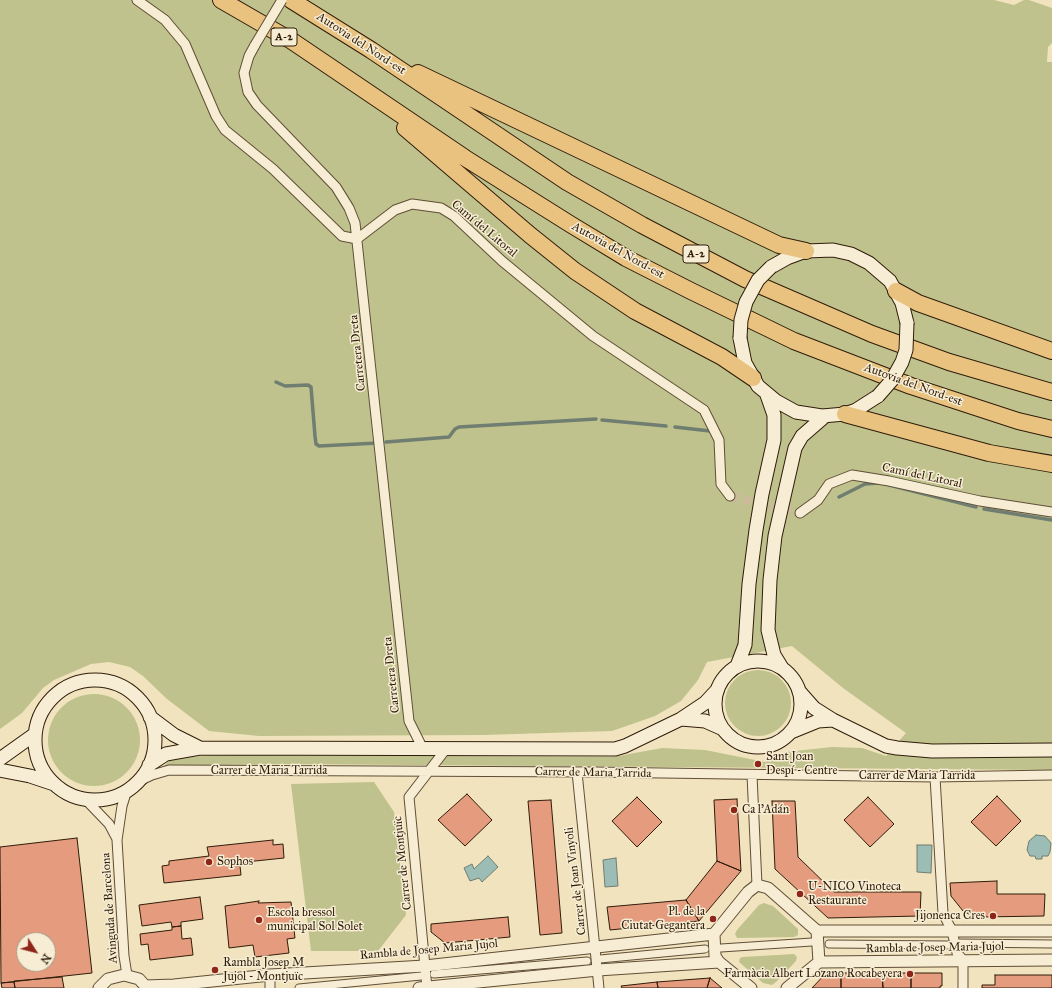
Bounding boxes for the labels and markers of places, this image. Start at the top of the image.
place label: Sant Joan Despí - Centre [766,750,838,778]
marker: Sant Joan Despí - Centre [753,759,763,769]
place label: Ca l'Adán [742,803,789,817]
marker: Ca l'Adán [729,805,739,815]
place label: Sophos [217,855,253,869]
marker: Sophos [204,857,214,867]
place label: U-NICO Vinoteca Restaurante [808,880,901,908]
marker: U-NICO Vinoteca Restaurante [795,889,805,899]
place label: Pl. de la Ciutat Gegantera [621,905,705,933]
place label: Escola bressol municipal Sol Solet [267,906,363,934]
place label: Jijonenca Cres [915,909,985,923]
marker: Jijonenca Cres [988,911,998,921]
marker: Pl. de la Ciutat Gegantera [708,914,718,924]
marker: Escola bressol municipal Sol Solet [254,915,264,925]
place label: Rambla Josep M Jujol - Montjuïc [223,956,304,984]
marker: Rambla Josep M Jujol - Montjuïc [210,965,220,975]
place label: Farmàcia Albert Lozano Rocabeyera [724,967,902,981]
marker: Farmàcia Albert Lozano Rocabeyera [905,969,915,979]

